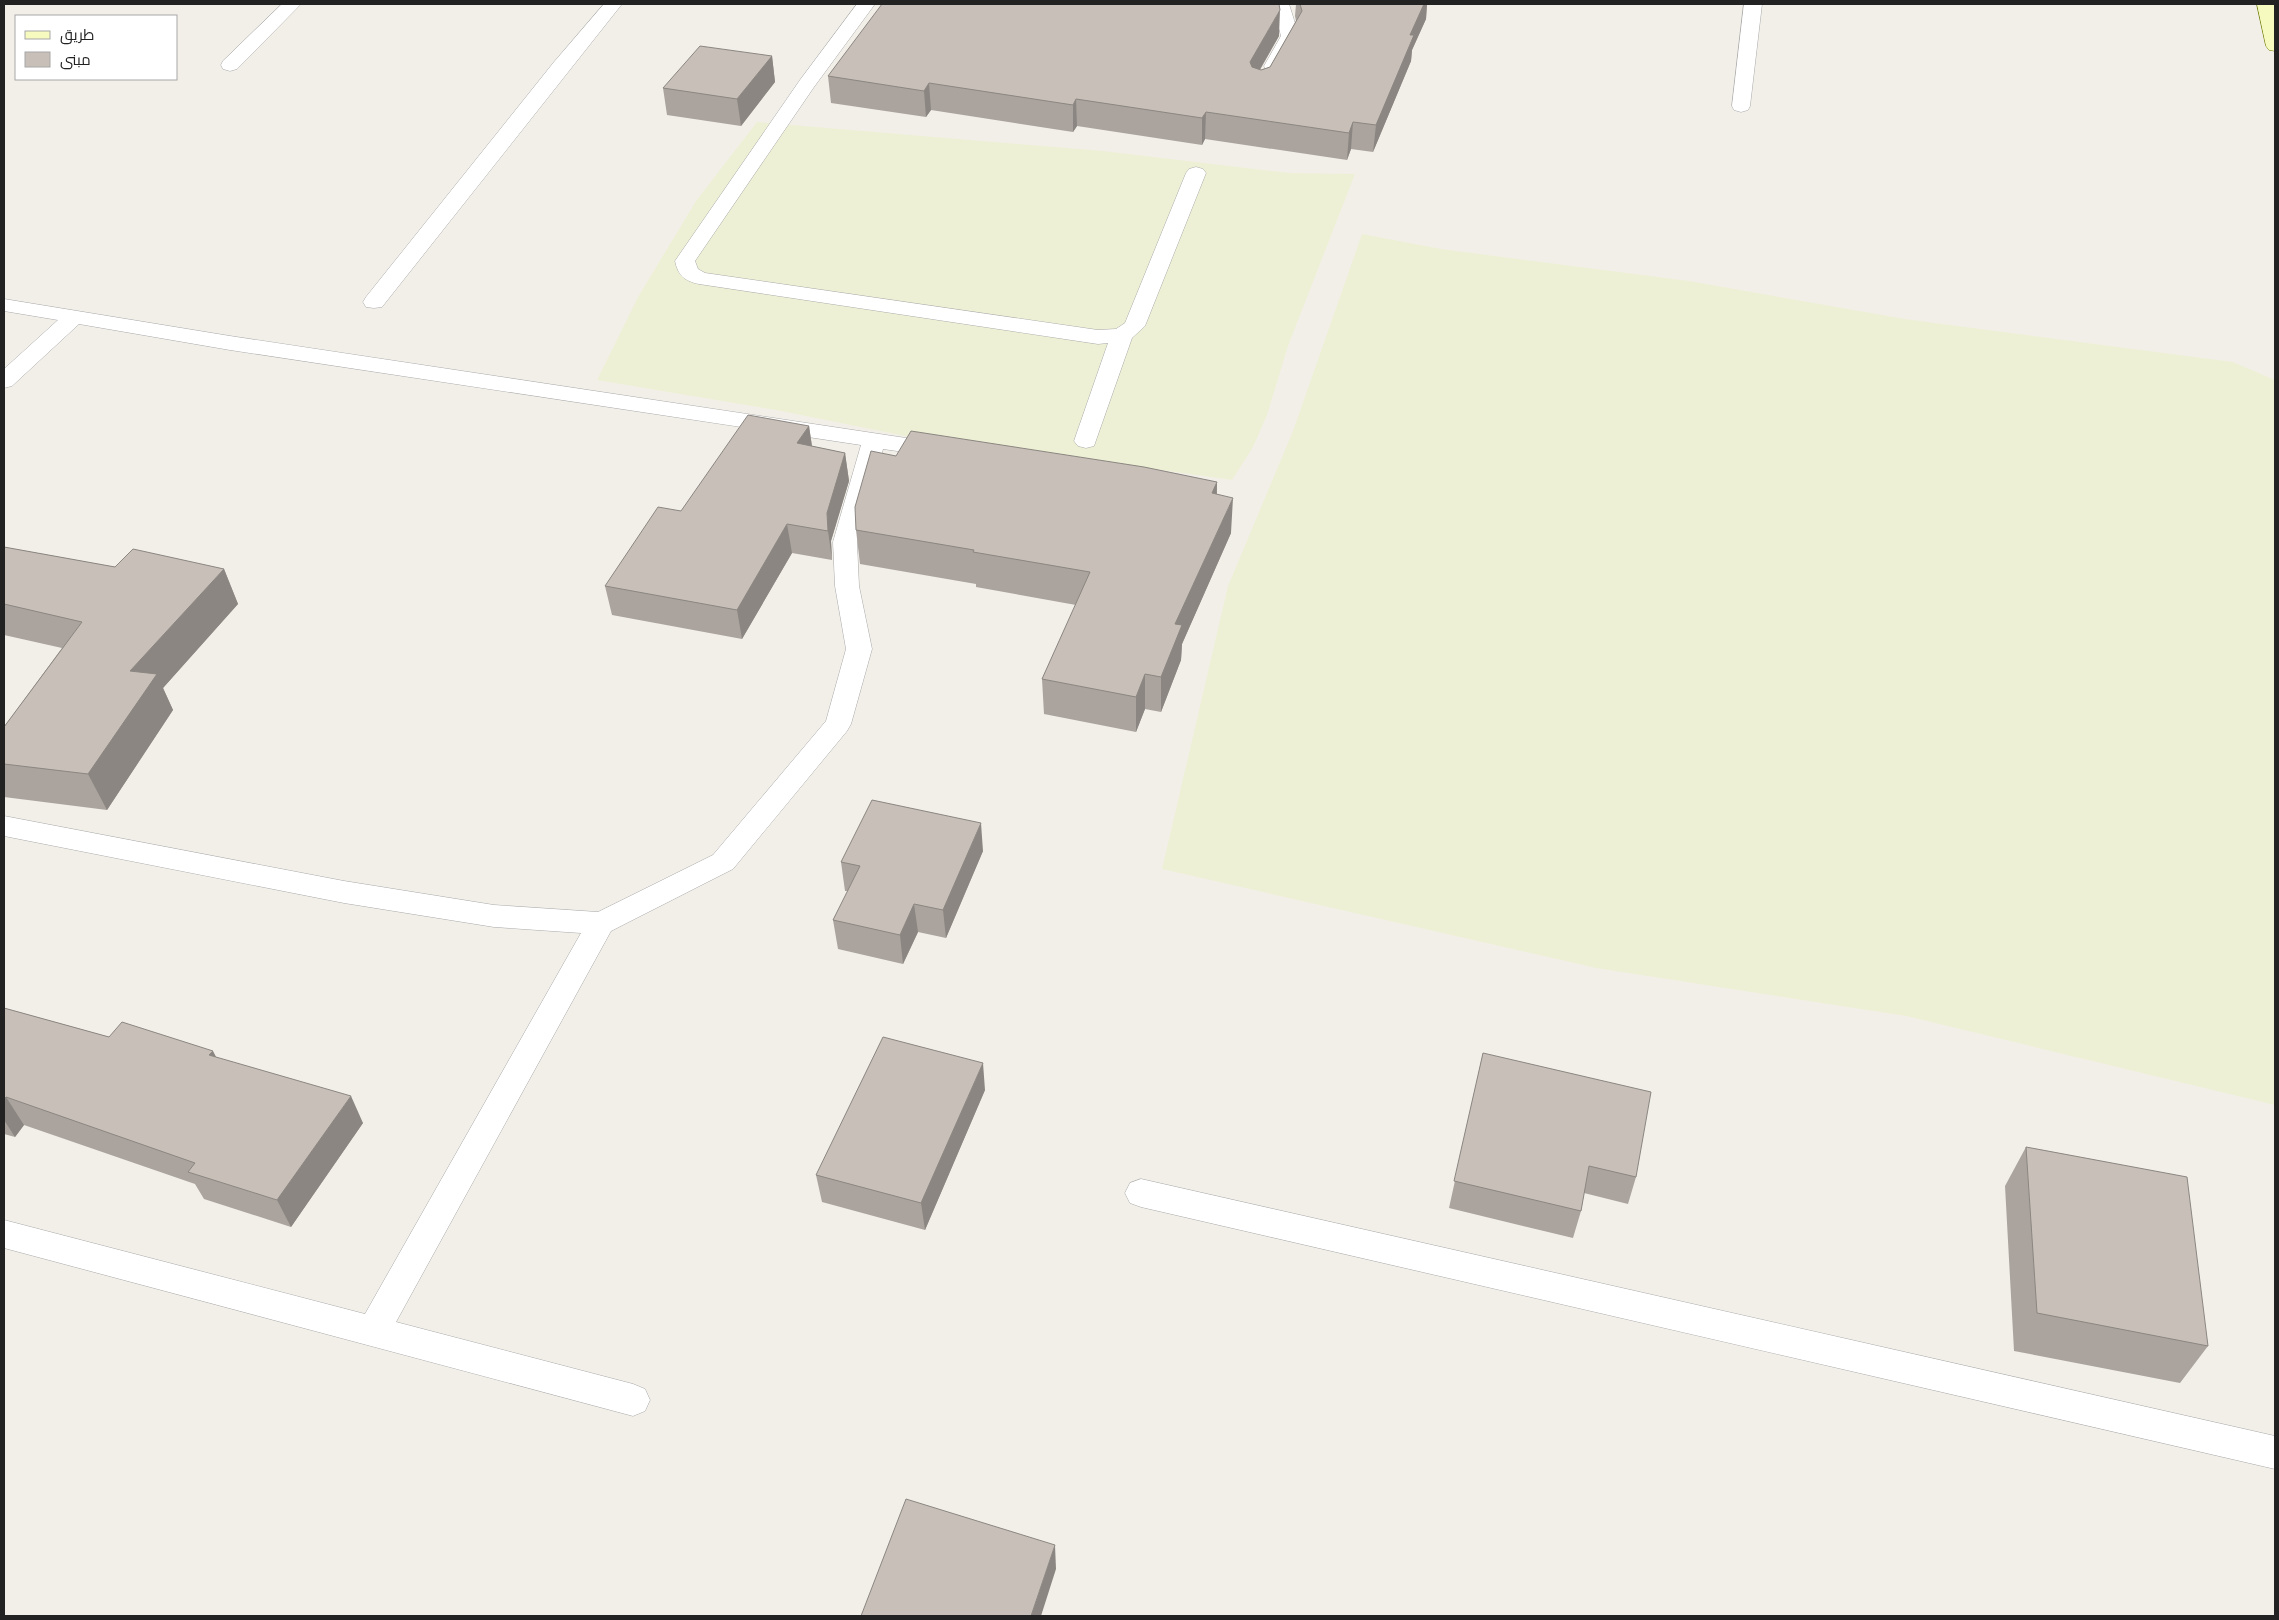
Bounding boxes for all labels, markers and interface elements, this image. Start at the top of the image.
legend [15,15,178,80]
text: طريق [60,26,94,45]
text: مبنى [60,51,91,70]

